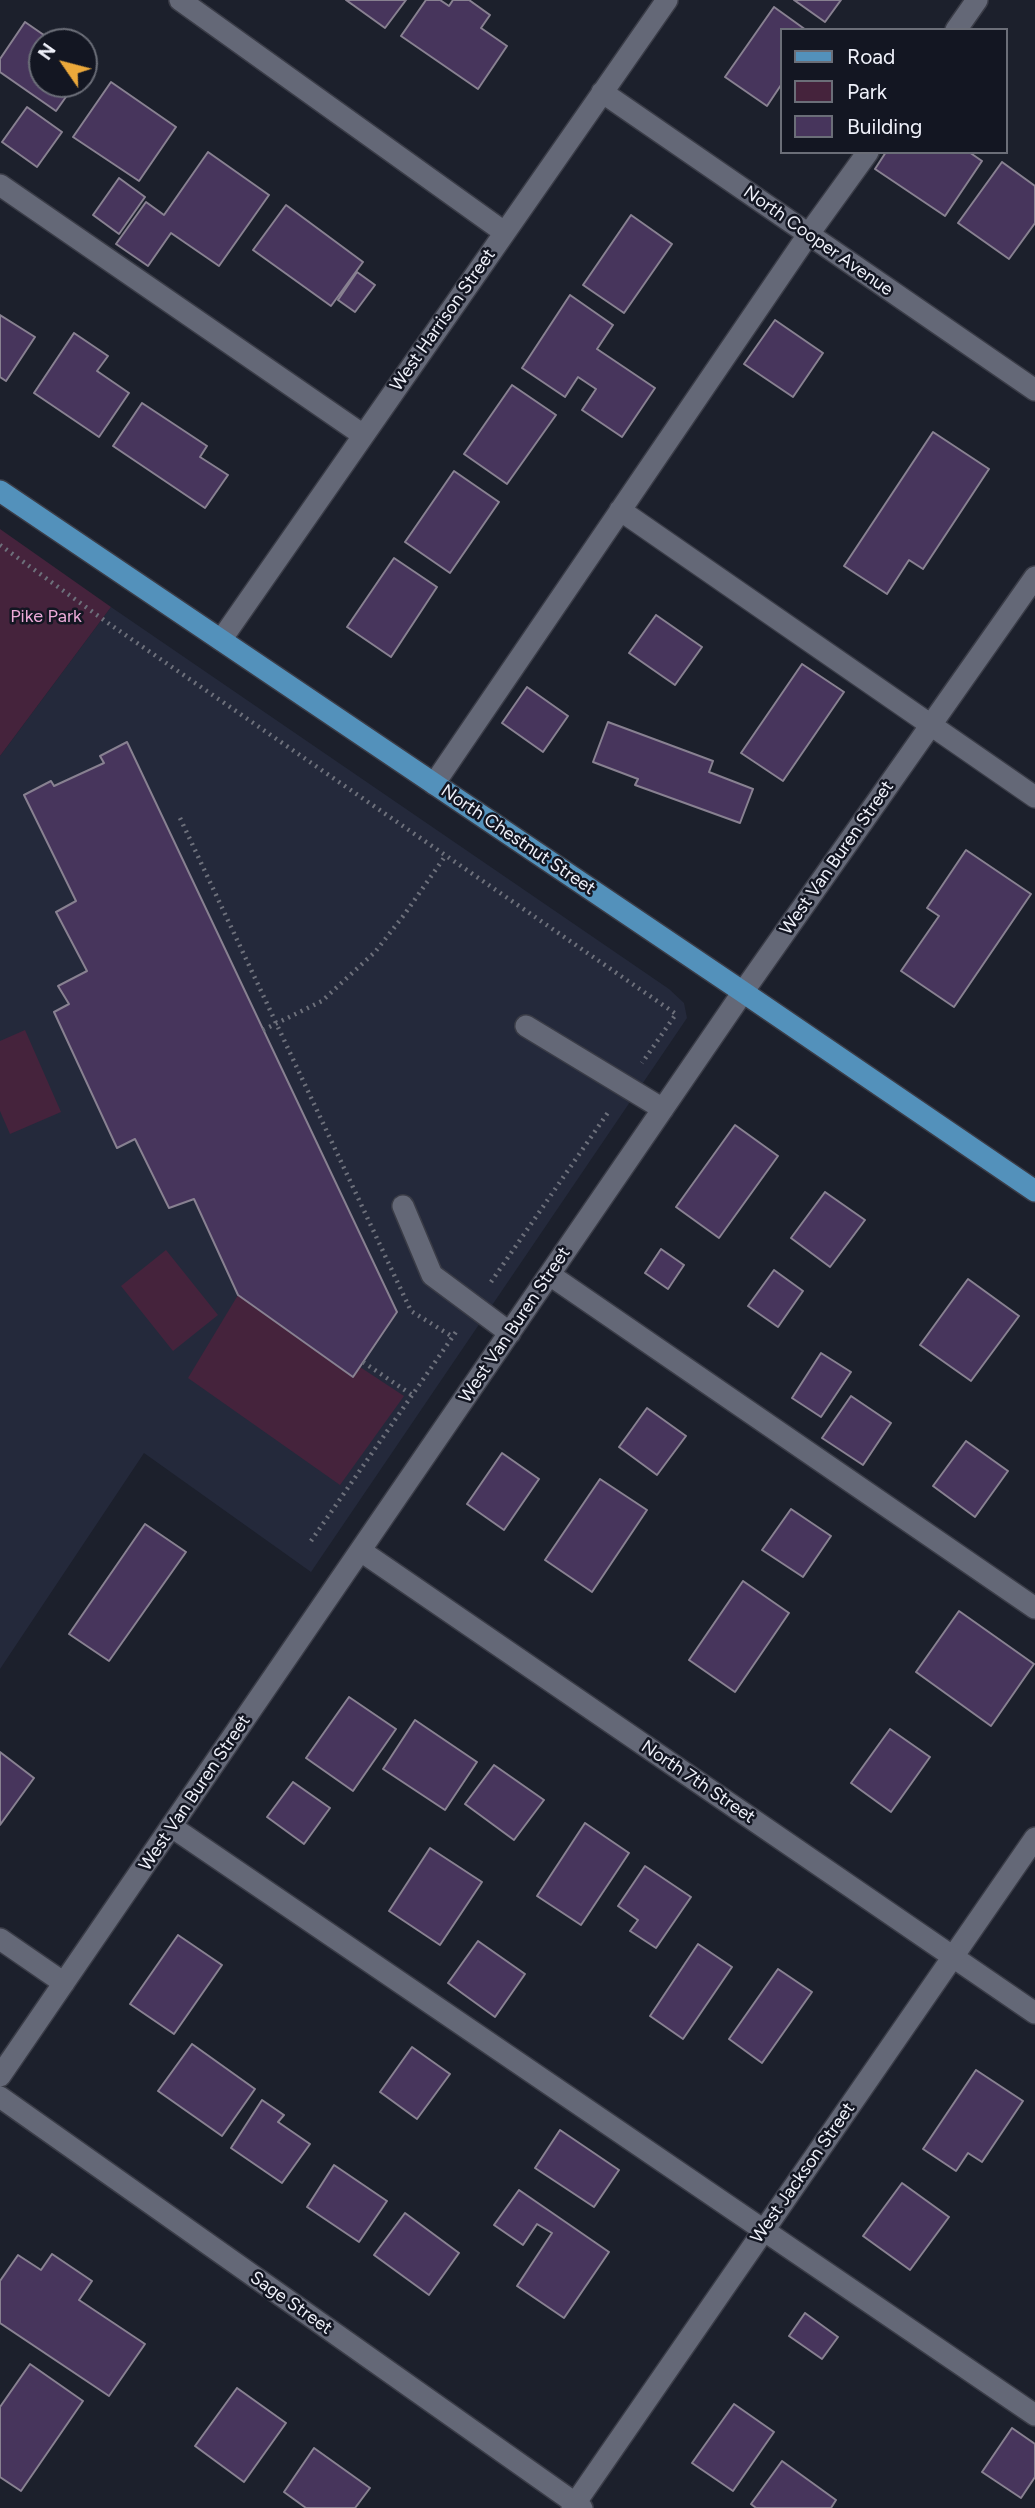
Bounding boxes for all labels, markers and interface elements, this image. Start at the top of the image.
north arrow [28,28,98,98]
legend [780,28,1007,154]
text: N [33,39,61,64]
text: Road [847,44,895,69]
text: Park [847,79,887,104]
text: Building [847,114,922,139]
street label: North Cooper Avenue [739,181,897,301]
street label: West Harrison Street [386,245,500,395]
park label: Pike Park [10,606,82,628]
street label: West Van Buren Street [776,777,898,939]
street label: North Chestnut Street [437,780,599,900]
street label: West Van Buren Street [455,1243,575,1407]
street label: West Van Buren Street [135,1711,255,1875]
street label: North 7th Street [637,1736,759,1828]
street label: West Jackson Street [746,2099,860,2247]
street label: Sage Street [246,2267,336,2339]

